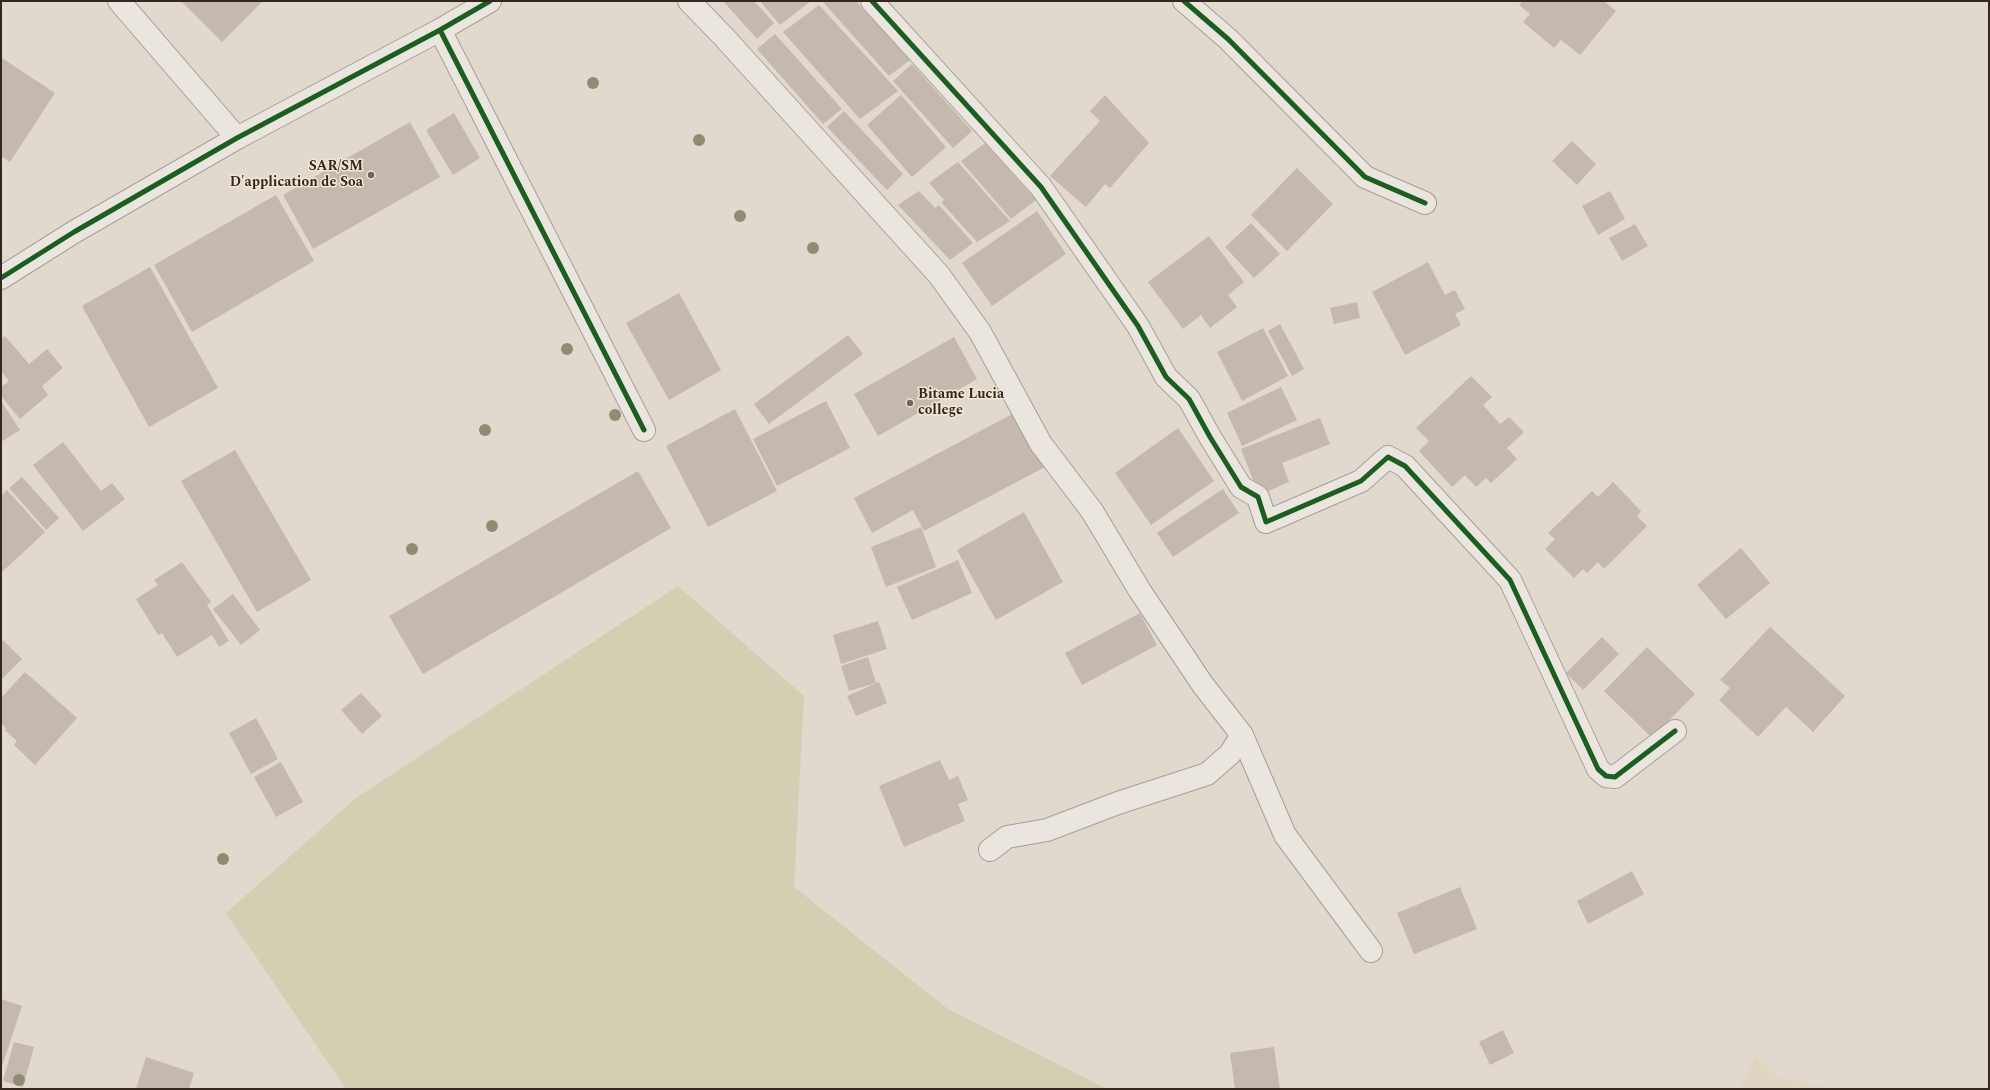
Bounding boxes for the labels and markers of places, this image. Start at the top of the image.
place label: SAR/SM D'application de Soa [230,159,363,192]
marker: SAR/SM D'application de Soa [366,170,376,180]
place label: Bitame Lucia college [918,387,1004,420]
marker: Bitame Lucia college [905,398,915,408]

